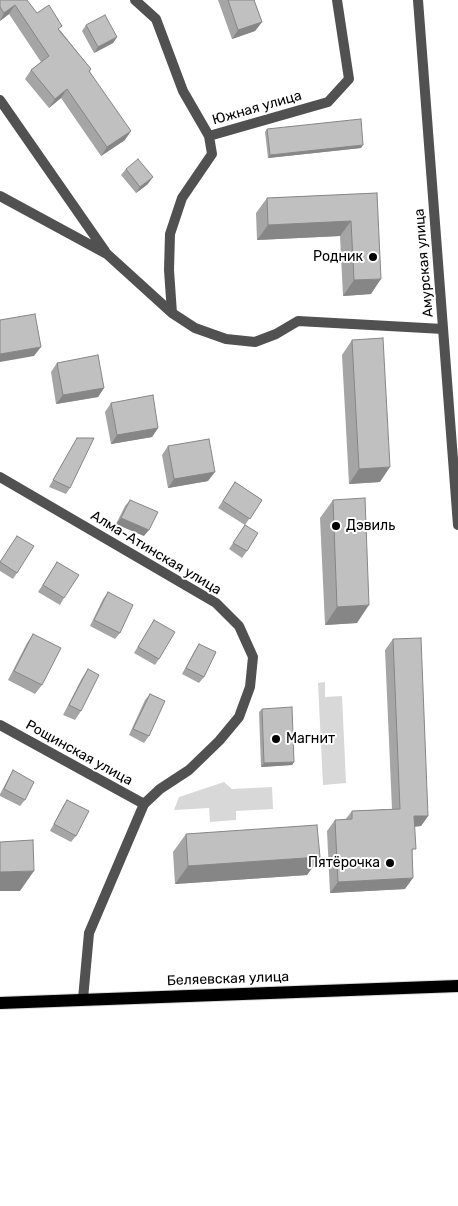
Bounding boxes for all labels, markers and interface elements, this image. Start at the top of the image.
street label: Южная улица [210,87,304,129]
street label: Амурская улица [411,208,437,318]
place label: Родник [313,249,363,265]
marker: Родник [367,251,379,263]
street label: Алма-Атинская улица [88,507,224,599]
place label: Дэвиль [346,518,395,534]
marker: Дэвиль [330,520,342,532]
street label: Рощинская улица [23,717,135,789]
place label: Магнит [286,731,335,747]
marker: Магнит [270,733,282,745]
place label: Пятёрочка [308,855,380,871]
marker: Пятёрочка [384,857,396,869]
street label: Беляевская улица [167,968,289,990]

